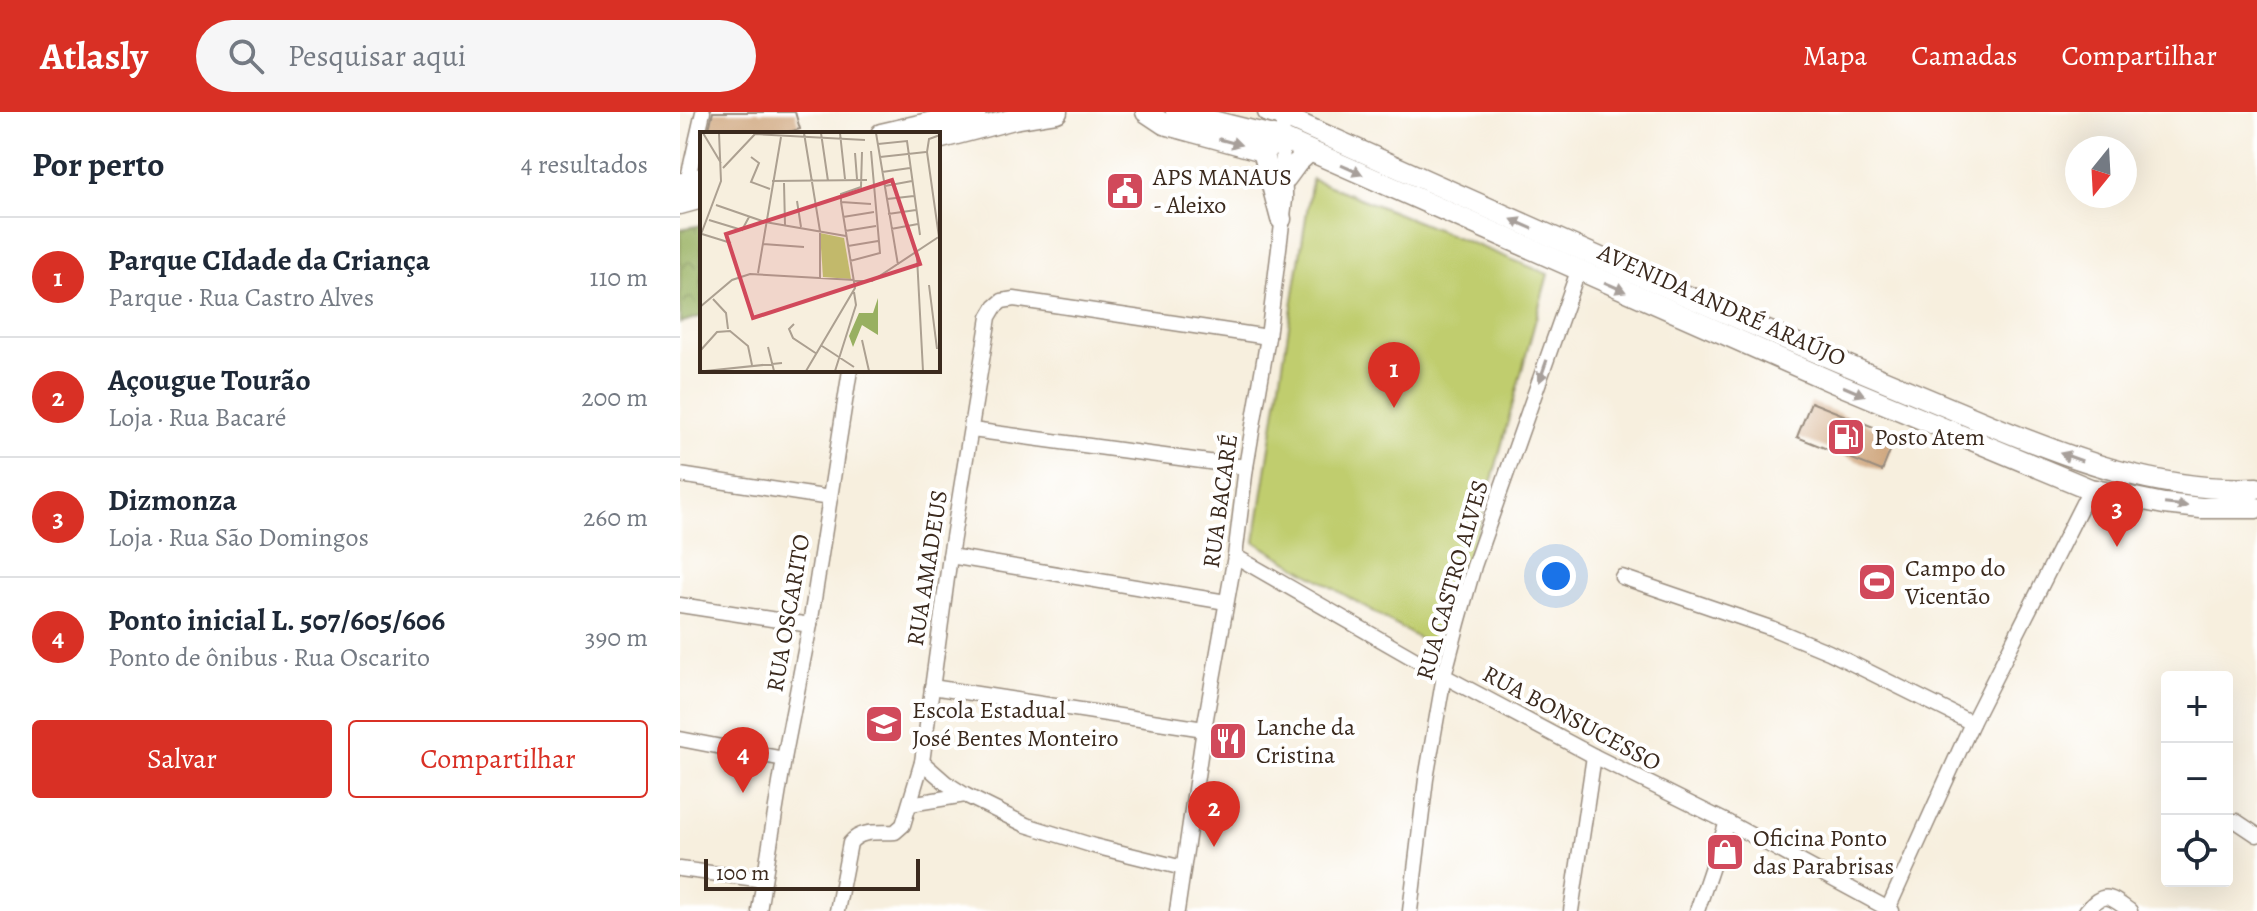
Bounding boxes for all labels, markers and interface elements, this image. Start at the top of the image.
search box [196,20,756,92]
text: Atlasly [40,30,148,82]
icon: search [224,34,268,78]
text: Pesquisar aqui [288,36,466,76]
text: Mapa [1803,37,1867,75]
text: Camadas [1911,37,2018,75]
text: Compartilhar [2062,37,2217,75]
inset map [700,132,940,372]
one-way arrow [1219,136,1243,149]
north arrow [2065,136,2137,208]
text: Por perto [32,141,165,188]
text: 4 resultados [521,147,648,182]
place label: APS MANAUS - Aleixo [1152,161,1292,221]
one-way arrow [1340,164,1364,177]
public building icon: APS MANAUS - Aleixo [1104,170,1146,212]
one-way arrow [1510,217,1534,230]
street label: AVENIDA ANDRÉ ARAÚJO [1592,235,1851,374]
text: Parque CIdade da Criança [108,240,430,280]
text: 1 [53,260,63,295]
text: 110 m [590,260,648,295]
text: Parque · Rua Castro Alves [108,280,374,315]
one-way arrow [1603,281,1627,294]
pin: 1 [1368,342,1420,408]
one-way arrow [1536,359,1549,383]
text: Açougue Tourão [108,360,311,400]
text: 2 [52,380,64,415]
text: 200 m [581,380,648,415]
one-way arrow [1842,384,1865,397]
text: Loja · Rua Bacaré [108,400,287,435]
fuel station icon: Posto Atem [1825,416,1867,458]
place label: Posto Atem [1874,421,1985,453]
street label: RUA BACARÉ [1195,432,1245,570]
one-way arrow [2058,450,2082,463]
street label: RUA CASTRO ALVES [1408,476,1496,684]
text: Dizmonza [108,480,237,520]
pin: 3 [2091,481,2143,547]
street label: RUA AMADEUS [899,488,955,648]
one-way arrow [2164,499,2189,512]
text: 3 [52,500,64,535]
text: 260 m [583,500,648,535]
text: Loja · Rua São Domingos [108,520,369,555]
street label: RUA OSCARITO [758,532,818,694]
place label: Campo do Vicentão [1904,552,2005,612]
your location [1536,556,1576,596]
sports icon: Campo do Vicentão [1856,561,1898,603]
text: Ponto inicial L. 507/605/606 [108,600,445,640]
text: 4 [52,620,64,655]
text: 390 m [585,620,648,655]
text: Ponto de ônibus · Rua Oscarito [108,640,430,675]
street label: RUA BONSUCESSO [1477,657,1667,779]
map controls [2161,671,2233,887]
button: + [2161,671,2233,743]
place label: Escola Estadual José Bentes Monteiro [912,694,1118,754]
school or university icon: Escola Estadual José Bentes Monteiro [863,703,905,745]
place label: Lanche da Cristina [1256,711,1356,771]
button: Salvar [32,720,332,798]
button: Compartilhar [348,720,648,798]
restaurant icon: Lanche da Cristina [1207,720,1249,762]
pin: 4 [717,727,769,793]
button: − [2161,743,2233,815]
pin: 2 [1188,781,1240,847]
button: locate [2161,815,2233,887]
place label: Oficina Ponto das Parabrisas [1753,822,1894,882]
shop icon: Oficina Ponto das Parabrisas [1704,831,1746,873]
scale bar [704,855,920,891]
text: 100 m [716,858,770,888]

